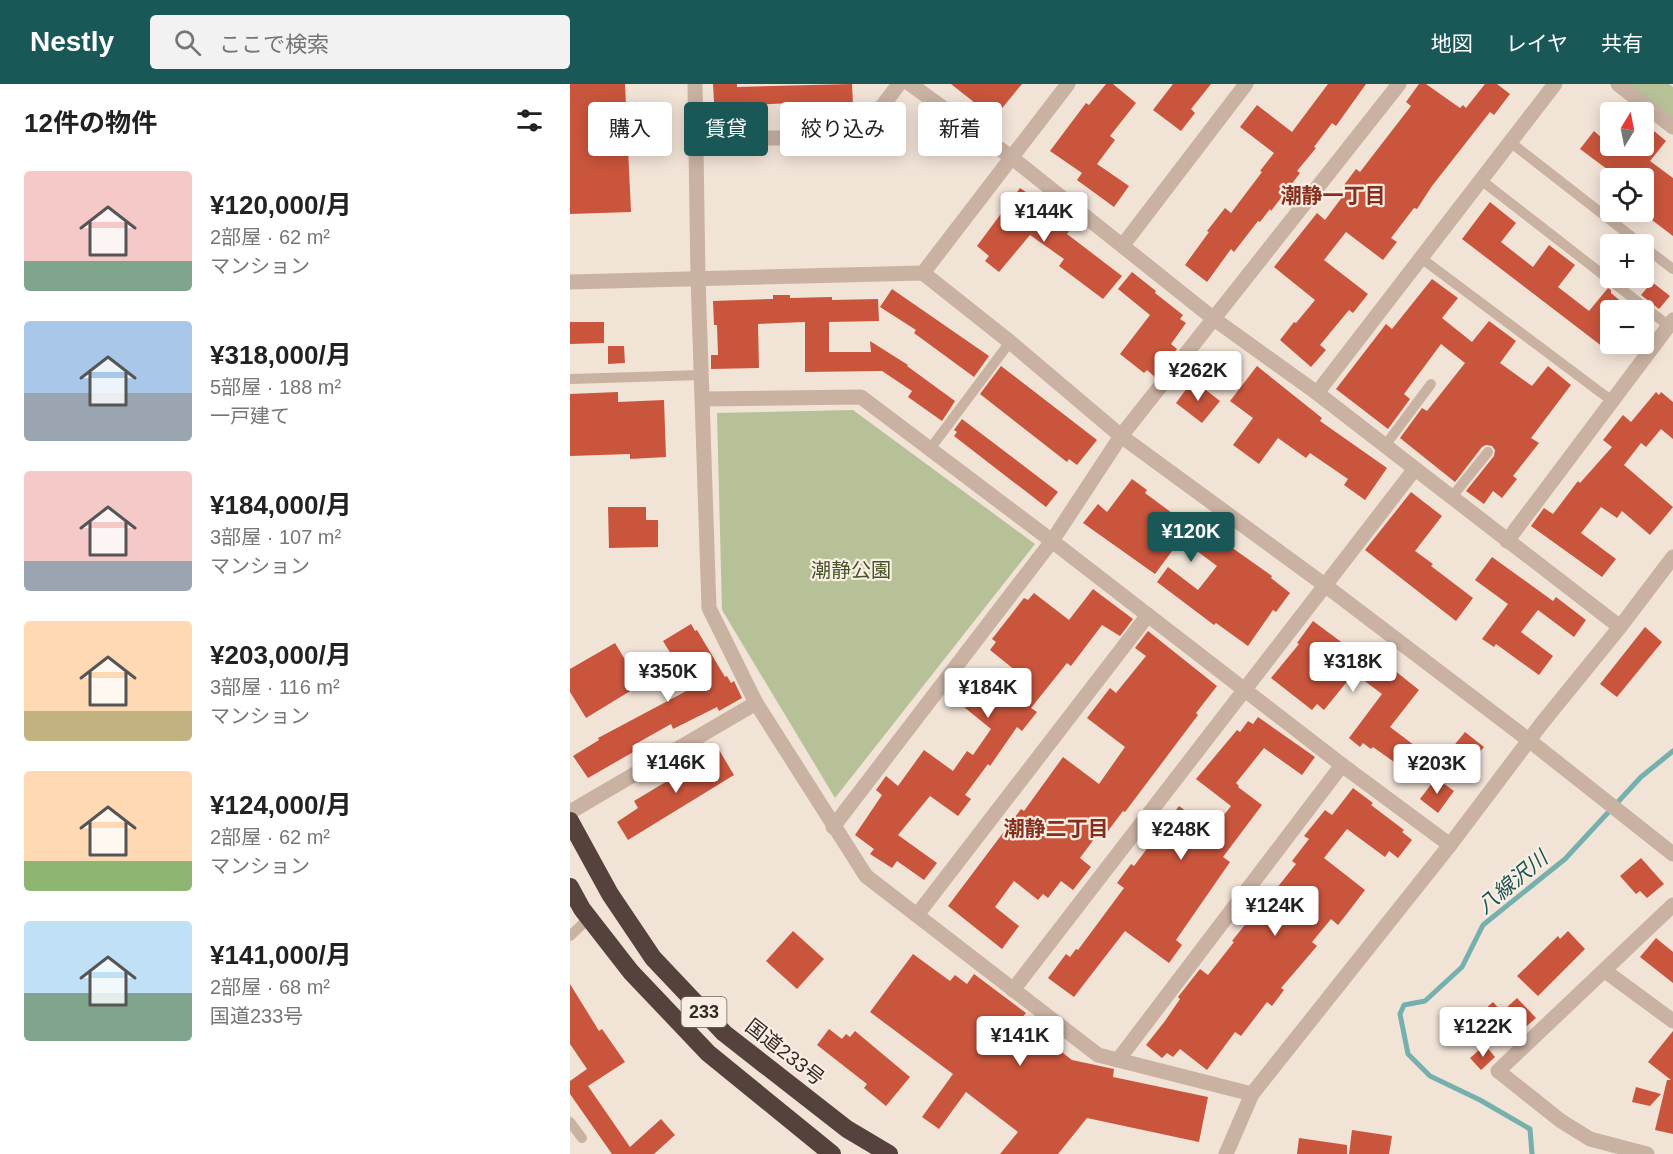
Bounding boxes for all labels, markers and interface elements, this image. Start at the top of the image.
search box [150,15,570,69]
text: Nestly [30,26,114,57]
icon: search [171,26,204,59]
text: ここで検索 [219,32,329,57]
text: 地図 [1431,32,1473,55]
text: レイヤ [1506,32,1568,55]
text: 共有 [1601,32,1643,55]
chip: 購入 [588,102,672,156]
chip: 賃貸 [684,102,768,156]
chip: 絞り込み [780,102,906,156]
chip: 新着 [918,102,1002,156]
north arrow [1600,102,1654,156]
map controls [1600,102,1654,354]
icon: filters [513,104,546,137]
text: 12件の物件 [24,108,157,138]
button: locate [1600,168,1654,222]
district label: 潮静一丁目 [1281,184,1386,207]
text: ¥120,000/月 [210,190,352,220]
pin: ¥144K [1002,192,1086,243]
icon: home [72,195,144,267]
text: ¥144K [1015,200,1073,222]
text: 2部屋 · 62 m² [210,226,330,248]
button: + [1600,234,1654,288]
text: マンション [210,255,310,277]
button: − [1600,300,1654,354]
text: ¥318,000/月 [210,340,352,370]
icon: home [72,345,144,417]
pin: ¥262K [1156,351,1240,402]
text: ¥262K [1169,359,1227,381]
text: 5部屋 · 188 m² [210,376,341,398]
text: 一戸建て [210,405,290,427]
text: ¥184,000/月 [210,490,352,520]
icon: home [72,495,144,567]
pin: ¥120K [1149,512,1233,563]
text: ¥120K [1162,520,1220,542]
text: 3部屋 · 107 m² [210,526,341,548]
text: マンション [210,555,310,577]
park label: 潮静公園 [811,559,891,581]
text: ¥203,000/月 [210,640,352,670]
pin: ¥318K [1311,642,1395,693]
icon: home [72,645,144,717]
text: ¥318K [1324,650,1382,672]
pin: ¥350K [626,652,710,703]
text: ¥350K [639,660,697,682]
pin: ¥184K [946,668,1030,719]
text: 3部屋 · 116 m² [210,676,340,698]
text: ¥184K [959,676,1017,698]
text: マンション [210,705,310,727]
pin: ¥146K [634,743,718,794]
pin: ¥203K [1395,744,1479,795]
text: ¥146K [647,751,705,773]
text: ¥203K [1408,752,1466,774]
text: ¥124,000/月 [210,790,352,820]
icon: home [72,795,144,867]
pin: ¥248K [1139,810,1223,861]
district label: 潮静二丁目 [1004,817,1109,840]
text: ¥248K [1152,818,1210,840]
text: 2部屋 · 62 m² [210,826,330,848]
water label: 八線沢川 [1472,845,1553,918]
text: マンション [210,855,310,877]
pin: ¥124K [1233,886,1317,937]
text: ¥124K [1246,894,1304,916]
text: ¥141,000/月 [210,940,352,970]
icon: home [72,945,144,1017]
text: 2部屋 · 68 m² [210,976,330,998]
road number: 233 [682,997,726,1027]
text: 国道233号 [210,1005,303,1027]
pin: ¥122K [1441,1007,1525,1058]
street label: 国道233号 [741,1015,829,1089]
text: ¥122K [1454,1015,1512,1037]
pin: ¥141K [978,1016,1062,1067]
text: ¥141K [991,1024,1049,1046]

